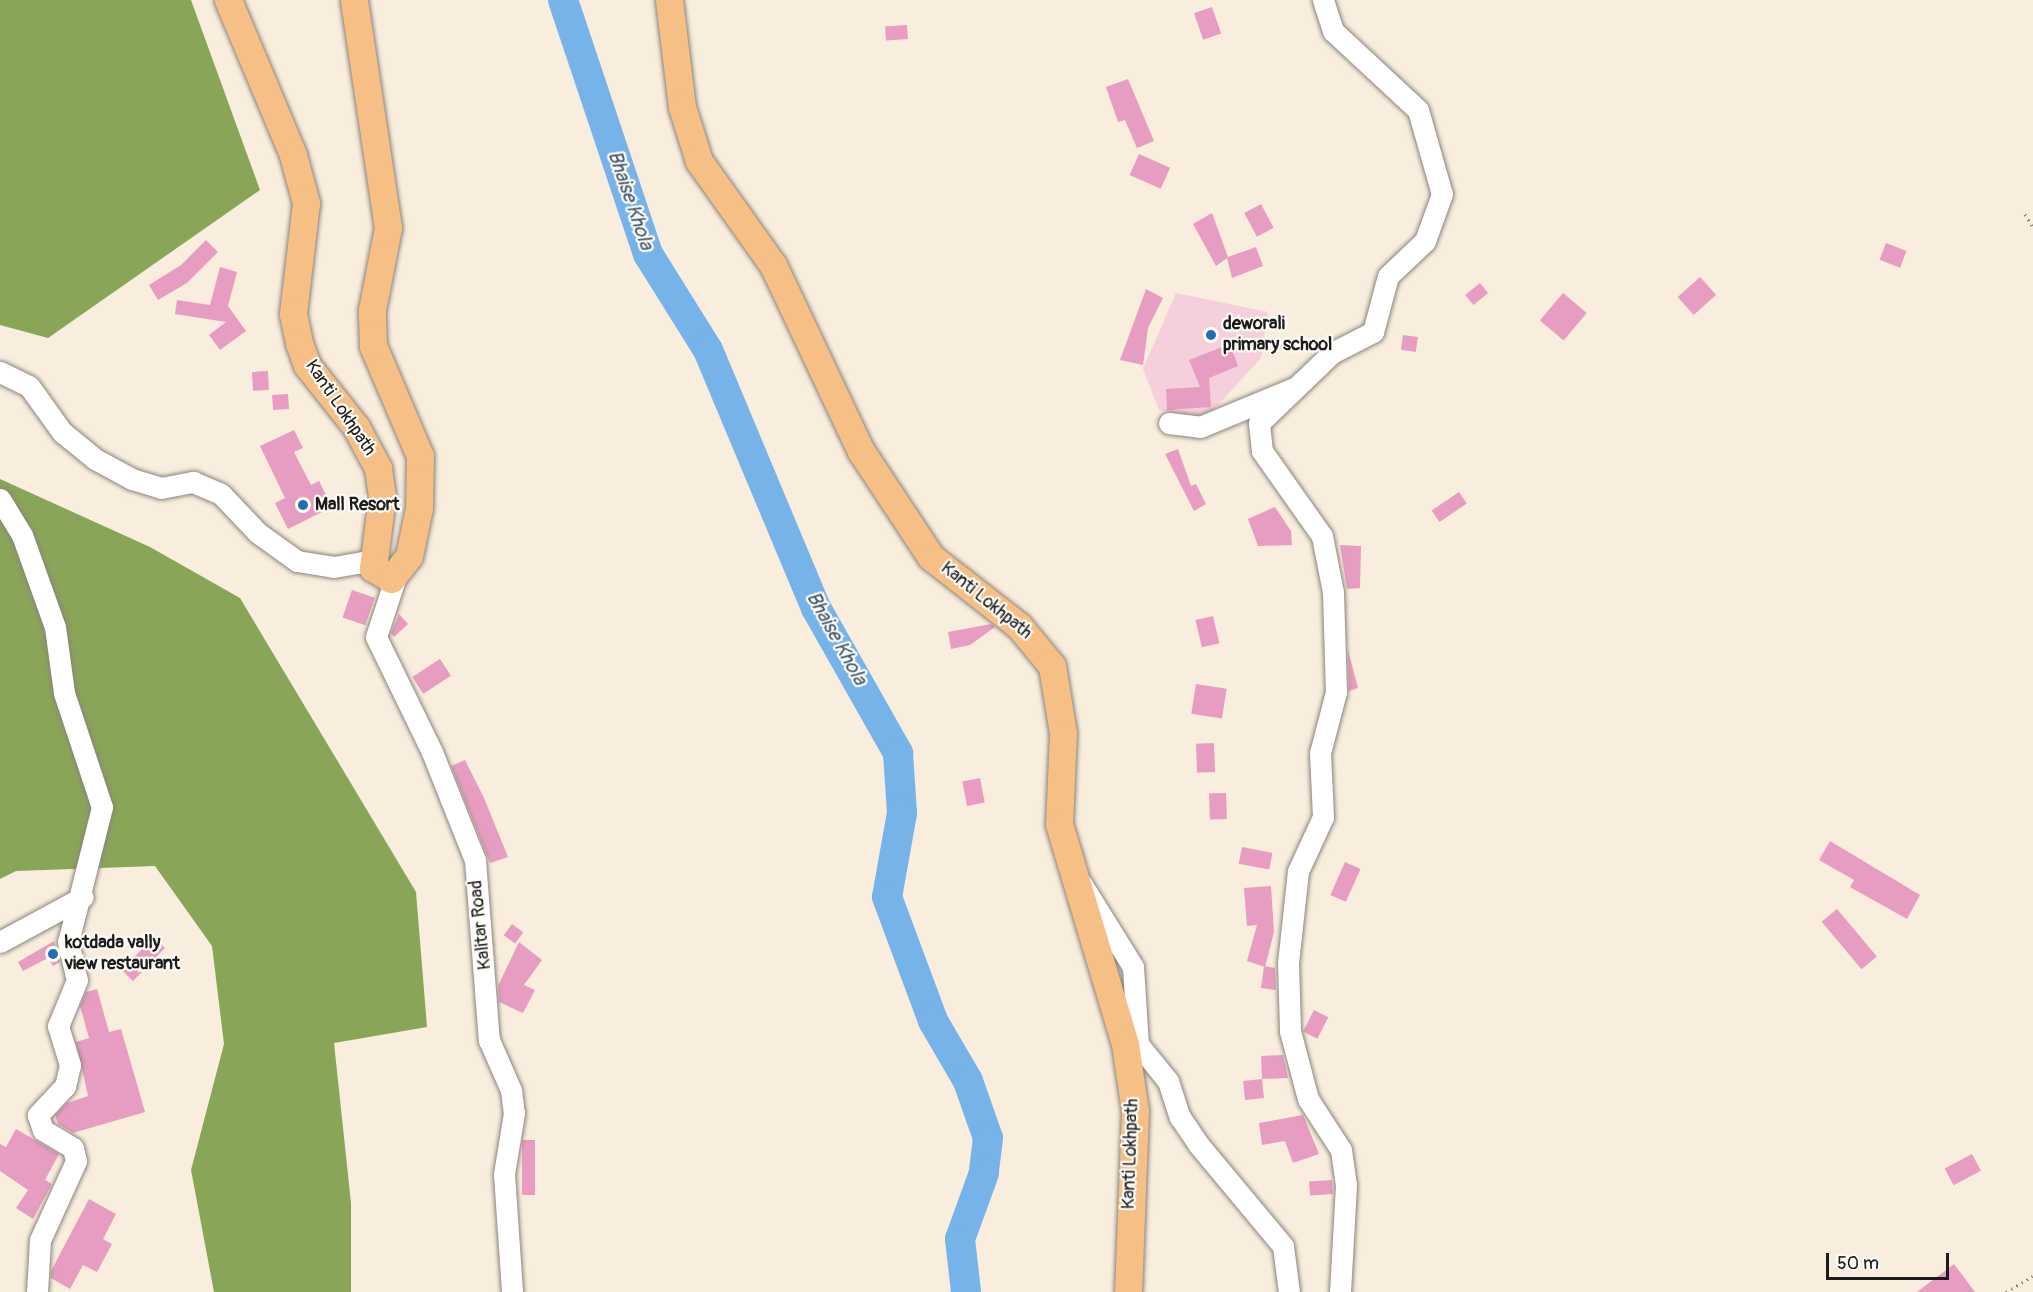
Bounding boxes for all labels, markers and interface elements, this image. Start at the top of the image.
water label: Bhaise Khola [603,147,659,253]
place label: deworali primary school [1223,314,1332,356]
marker: deworali primary school [1204,328,1218,342]
street label: Kanti Lokhpath [300,356,380,460]
place label: Mall Resort [315,494,399,516]
marker: Mall Resort [296,498,310,512]
street label: Kanti Lokhpath [936,558,1036,644]
water label: Bhaise Khola [802,587,872,689]
street label: Kalitar Road [466,879,496,971]
place label: kotdada vally view restaurant [65,933,180,976]
marker: kotdada vally view restaurant [46,947,60,961]
street label: Kanti Lokhpath [1118,1098,1144,1210]
scale bar [1829,1241,1952,1279]
text: 50 m [1837,1252,1879,1275]

